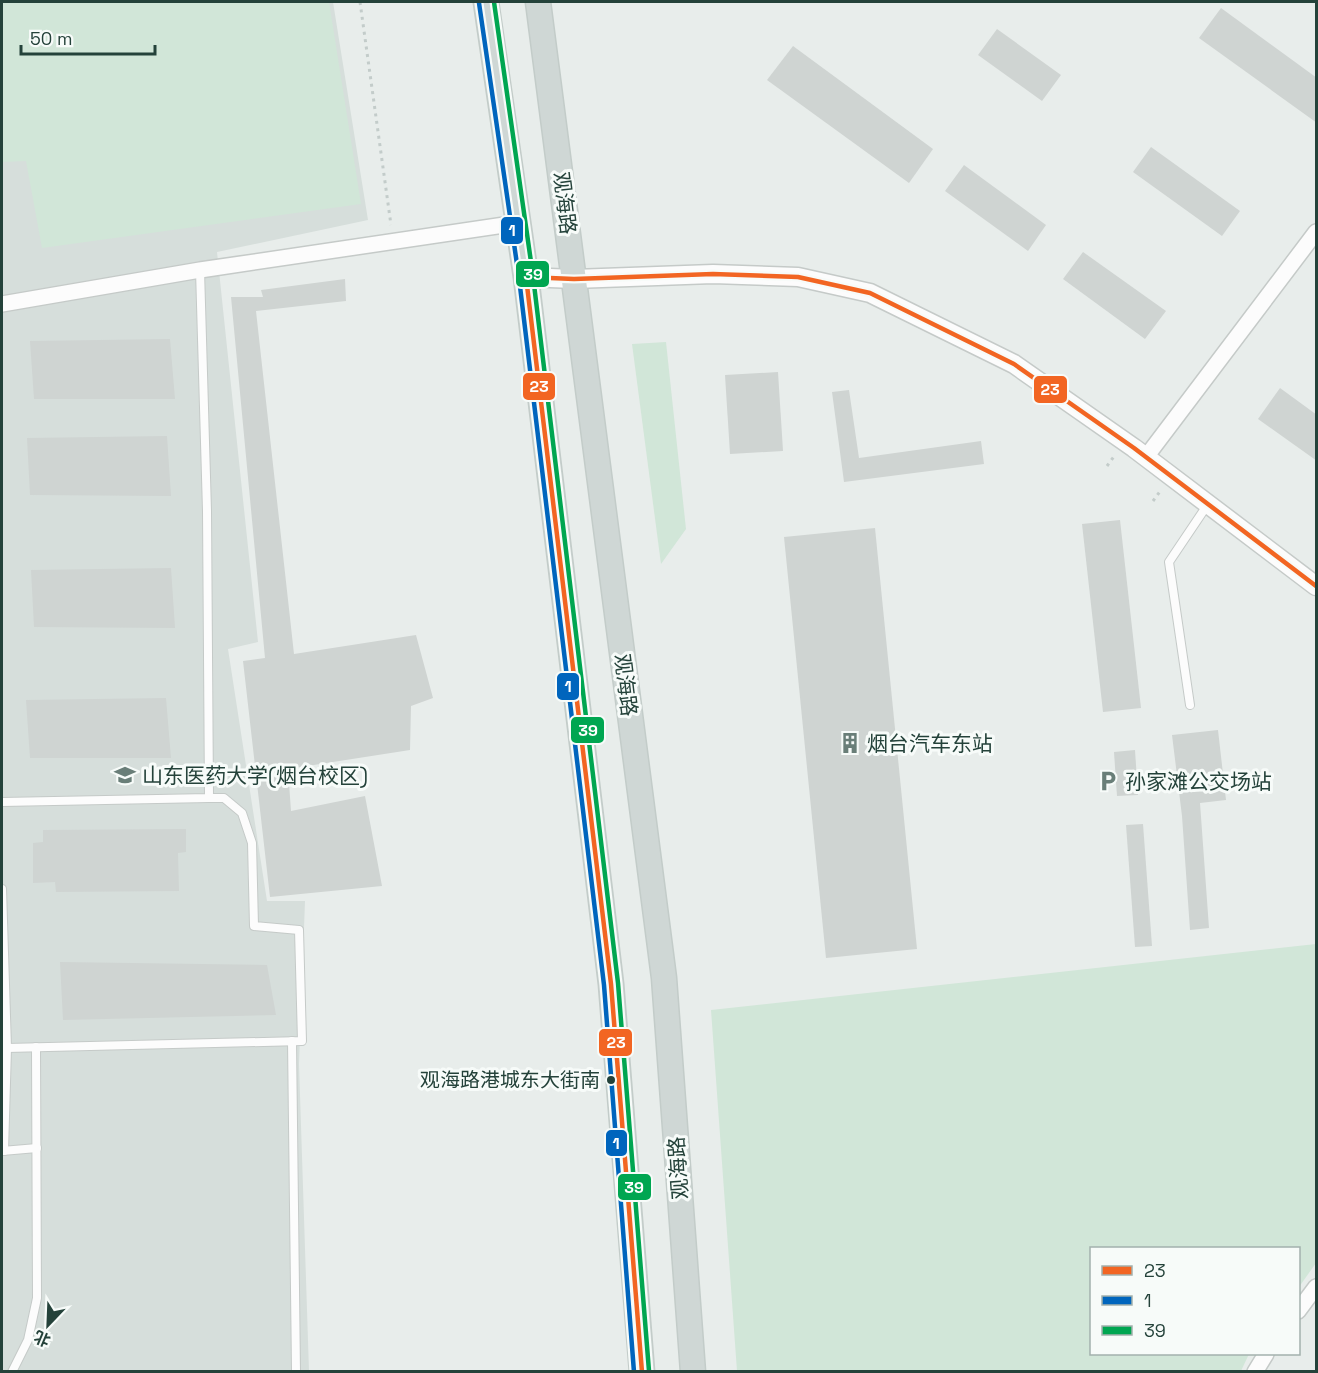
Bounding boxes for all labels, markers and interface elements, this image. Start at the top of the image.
scale bar [21,18,154,56]
text: 50 m [30,27,72,50]
street label: 观海路 [548,170,582,236]
line badge: 1 [500,216,524,245]
text: 1 [508,220,516,241]
line badge: 39 [515,260,550,288]
text: 39 [523,264,543,285]
line badge: 23 [522,372,556,401]
line badge: 23 [1033,375,1068,404]
text: 23 [529,376,549,397]
text: 23 [1040,379,1060,400]
street label: 观海路 [609,652,643,718]
line badge: 1 [556,672,580,701]
text: 1 [564,676,572,697]
line badge: 39 [570,716,605,744]
text: 39 [578,720,598,741]
place label: 烟台汽车东站 [867,730,993,757]
building icon: 烟台汽车东站 [838,731,862,755]
place label: 山东医药大学(烟台校区) [142,762,368,789]
school or university icon: 山东医药大学(烟台校区) [113,763,137,787]
place label: 孙家滩公交场站 [1125,768,1272,795]
parking icon: 孙家滩公交场站 [1096,769,1120,793]
line badge: 23 [598,1028,633,1057]
text: 23 [606,1032,626,1053]
place label: 观海路港城东大街南 [420,1067,600,1093]
marker: 观海路港城东大街南 [605,1074,617,1086]
line badge: 1 [605,1129,628,1157]
text: 1 [612,1133,620,1154]
street label: 观海路 [662,1136,694,1200]
line badge: 39 [617,1173,652,1201]
text: 39 [624,1177,644,1198]
legend [1090,1247,1300,1355]
text: 23 [1144,1259,1166,1282]
text: 1 [1144,1289,1152,1312]
north arrow [18,1295,78,1355]
text: 39 [1144,1319,1166,1342]
text: 北 [31,1326,54,1351]

